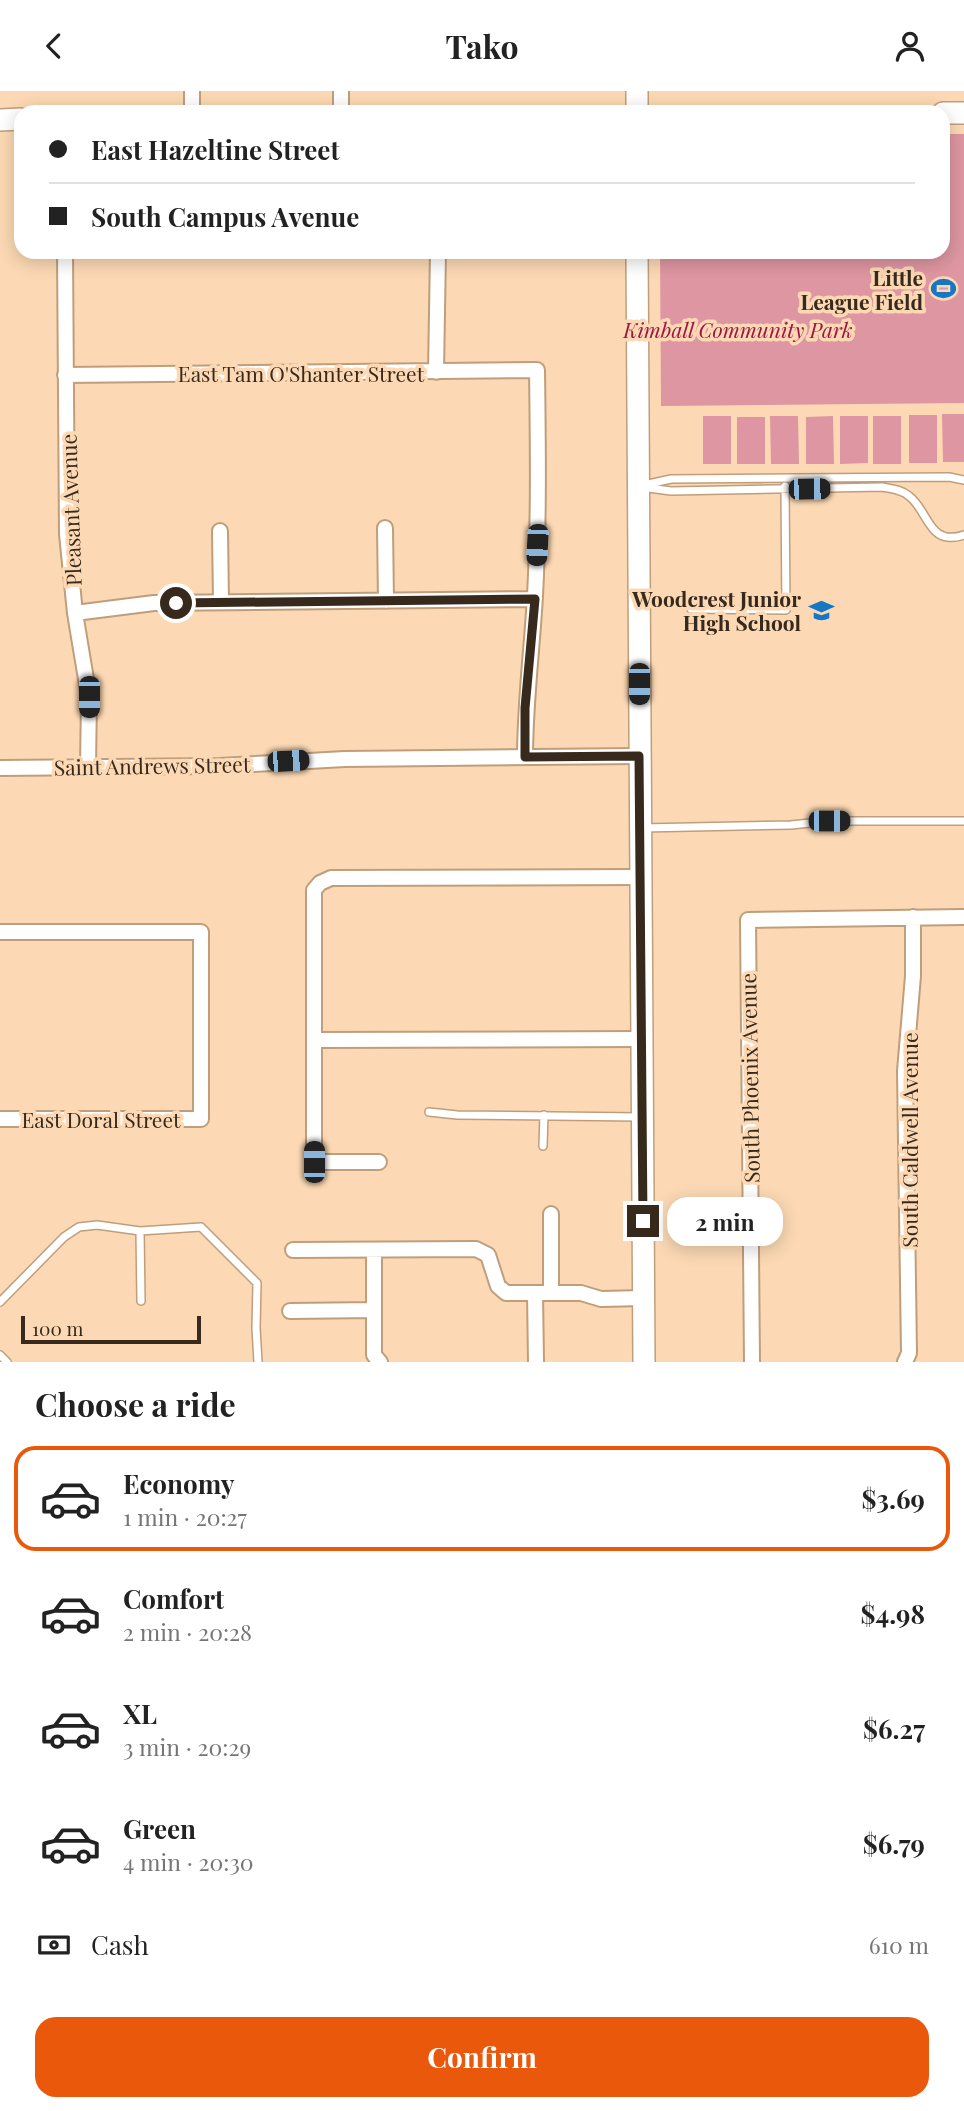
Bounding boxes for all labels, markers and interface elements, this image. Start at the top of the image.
text: Tako [445,24,519,67]
icon: back [35,27,73,65]
icon: person [891,27,929,65]
text: East Hazeltine Street [91,132,340,167]
text: South Campus Avenue [91,199,359,234]
place label: Little League Field [800,263,923,315]
sports icon: Little League Field [929,275,957,303]
park label: Kimball Community Park [622,315,853,343]
street label: East Tam O'Shanter Street [178,359,425,387]
street label: Pleasant Avenue [53,433,87,587]
car [788,478,831,500]
car [526,523,549,567]
place label: Woodcrest Junior High School [631,584,801,636]
route start [160,587,192,619]
school or university icon: Woodcrest Junior High School [807,596,835,624]
car [629,663,650,705]
car [79,676,100,718]
street label: Saint Andrews Street [53,749,251,781]
car [267,749,310,773]
car [809,811,851,832]
street label: South Phoenix Avenue [733,973,765,1183]
street label: South Caldwell Avenue [895,1032,923,1248]
street label: East Doral Street [21,1105,181,1133]
car [304,1141,325,1183]
callout: 2 min [668,1197,783,1245]
route end [627,1205,659,1237]
text: 2 min [695,1206,755,1237]
scale bar [21,1313,201,1345]
text: 100 m [32,1315,83,1341]
text: Choose a ride [35,1382,236,1425]
text: Economy [123,1466,234,1501]
icon: car [39,1467,102,1530]
text: $3.69 [862,1481,925,1516]
text: 1 min · 20:27 [123,1501,247,1532]
text: Comfort [123,1581,224,1616]
icon: car [39,1582,102,1645]
text: $4.98 [861,1596,925,1631]
text: 2 min · 20:28 [123,1616,252,1647]
text: XL [123,1696,157,1731]
icon: car [39,1697,102,1760]
text: $6.27 [863,1711,925,1746]
text: 3 min · 20:29 [123,1731,251,1762]
text: Green [123,1811,196,1846]
icon: car [39,1812,102,1875]
text: $6.79 [863,1826,925,1861]
text: 4 min · 20:30 [123,1846,254,1877]
icon: cash [35,1926,73,1964]
text: Cash [91,1927,149,1962]
text: 610 m [869,1929,929,1960]
button: Confirm [35,2017,929,2097]

